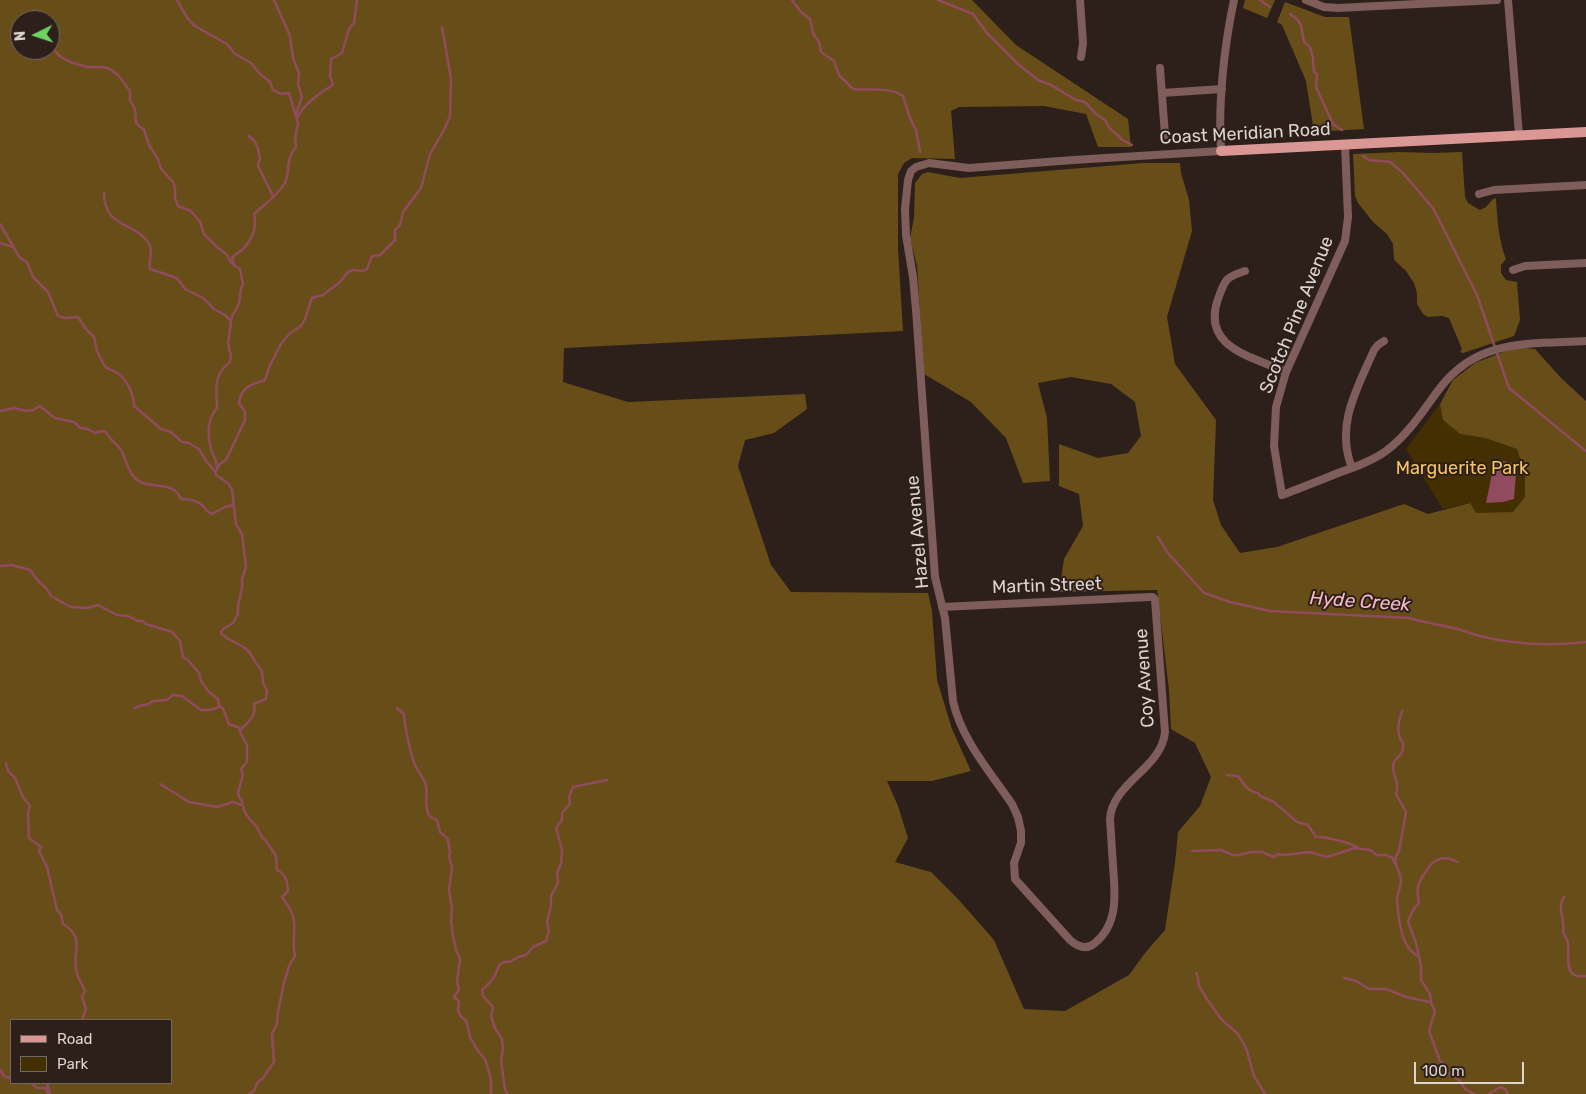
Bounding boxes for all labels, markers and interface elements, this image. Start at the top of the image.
north arrow [10,10,60,60]
text: N [12,30,29,42]
street label: Coast Meridian Road [1159,119,1331,149]
street label: Scotch Pine Avenue [1256,233,1338,397]
park label: Marguerite Park [1396,458,1528,480]
street label: Hazel Avenue [902,474,934,590]
street label: Martin Street [992,573,1102,599]
water label: Hyde Creek [1309,587,1411,617]
street label: Coy Avenue [1131,628,1159,728]
legend [10,1019,172,1084]
text: Road [57,1030,93,1048]
scale bar [1416,1052,1526,1084]
text: Park [57,1055,88,1073]
text: 100 m [1422,1062,1464,1080]

